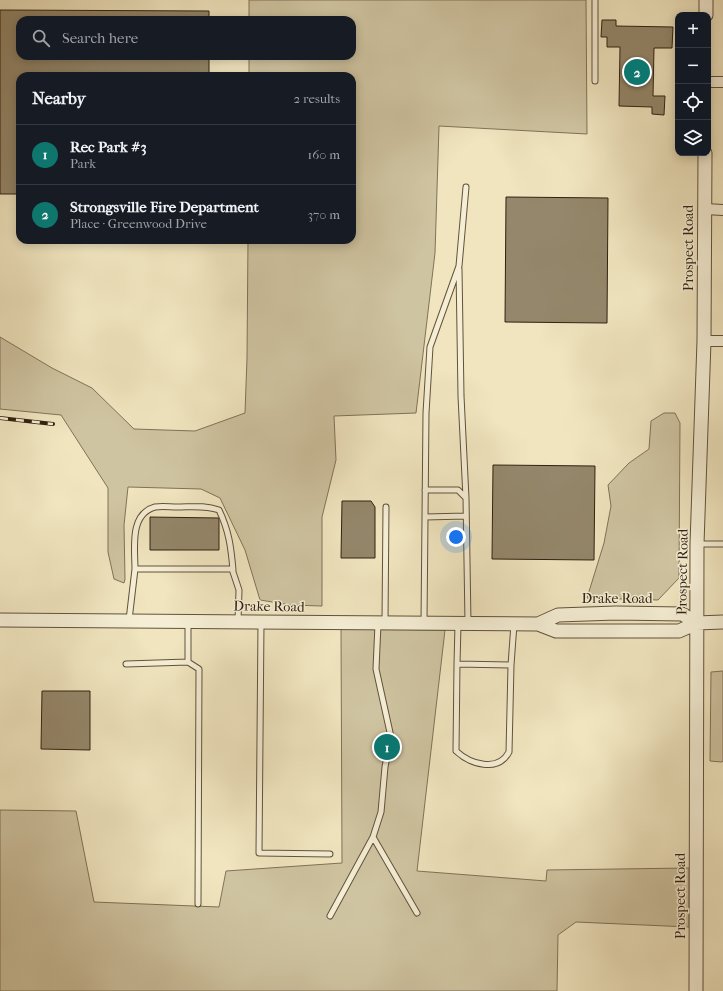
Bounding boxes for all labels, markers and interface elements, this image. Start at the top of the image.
map controls [675,12,711,156]
button: + [675,12,711,48]
search box [16,16,356,60]
icon: search [30,27,52,49]
text: Search here [62,29,138,47]
button: − [675,48,711,84]
pin: 2 [624,57,650,87]
button: locate [675,84,711,120]
text: Nearby [32,88,86,108]
text: 2 results [294,91,340,106]
button: layers [675,120,711,156]
text: Rec Park #3 [70,138,147,156]
text: 1 [43,147,47,162]
text: 160 m [308,147,340,162]
text: Park [70,156,96,171]
text: Strongsville Fire Department [70,198,259,216]
street label: Prospect Road [680,204,697,291]
text: 2 [42,207,48,222]
text: 370 m [308,207,340,222]
text: Place · Greenwood Drive [70,216,207,231]
your location [446,527,466,547]
street label: Prospect Road [673,528,692,615]
street label: Drake Road [581,590,653,607]
street label: Drake Road [233,597,305,616]
pin: 1 [374,732,400,762]
street label: Prospect Road [672,852,689,939]

